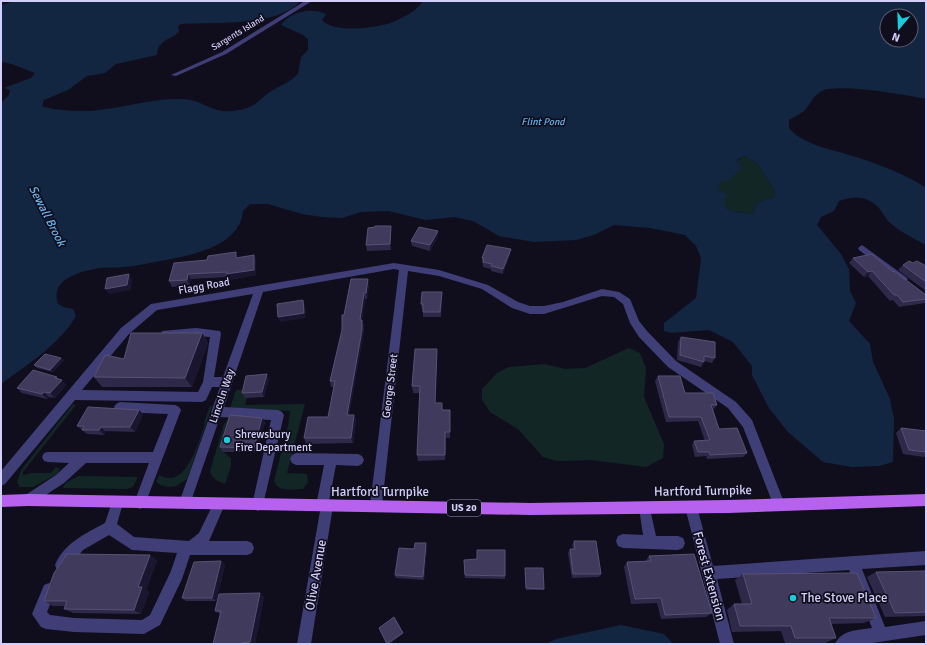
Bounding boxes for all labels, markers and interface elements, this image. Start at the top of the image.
north arrow [879,8,919,48]
street label: Sargents Island [210,13,267,53]
text: N [890,30,902,44]
water label: Flint Pond [521,116,566,128]
water label: Sewall Brook [25,183,69,250]
street label: Flagg Road [177,275,231,297]
street label: George Street [380,353,400,419]
street label: Lincoln Way [207,366,238,425]
place label: Shrewsbury Fire Department [235,428,312,454]
marker: Shrewsbury Fire Department [222,435,232,445]
street label: Hartford Turnpike [654,482,752,500]
street label: Hartford Turnpike [331,484,429,500]
road number: US 20 [447,500,481,516]
street label: Forest Extension [689,530,729,622]
street label: Olive Avenue [302,538,330,612]
place label: The Stove Place [801,590,888,606]
marker: The Stove Place [788,593,798,603]

